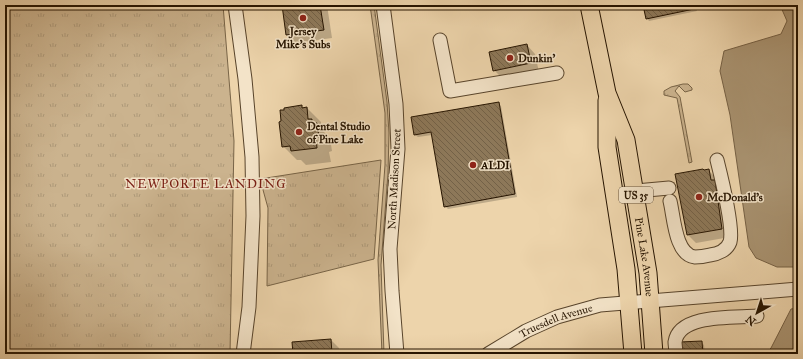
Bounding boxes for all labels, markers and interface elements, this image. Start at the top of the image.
marker: Jersey Mike's Subs [298,13,308,23]
place label: Jersey Mike's Subs [276,25,330,51]
place label: Dunkin' [518,52,556,65]
marker: Dunkin' [505,53,515,63]
place label: Dental Studio of Pine Lake [307,120,371,146]
marker: Dental Studio of Pine Lake [294,127,304,137]
street label: North Madison Street [385,128,404,230]
place label: ALDI [480,159,510,172]
marker: ALDI [468,160,478,170]
district label: NEWPORTE LANDING [125,176,287,192]
road number: US 35 [619,187,653,203]
place label: McDonald's [707,191,763,204]
marker: McDonald's [694,192,704,202]
street label: Pine Lake Avenue [632,216,656,298]
north arrow [737,293,777,333]
street label: Truesdell Avenue [517,301,594,341]
text: N [743,312,759,328]

